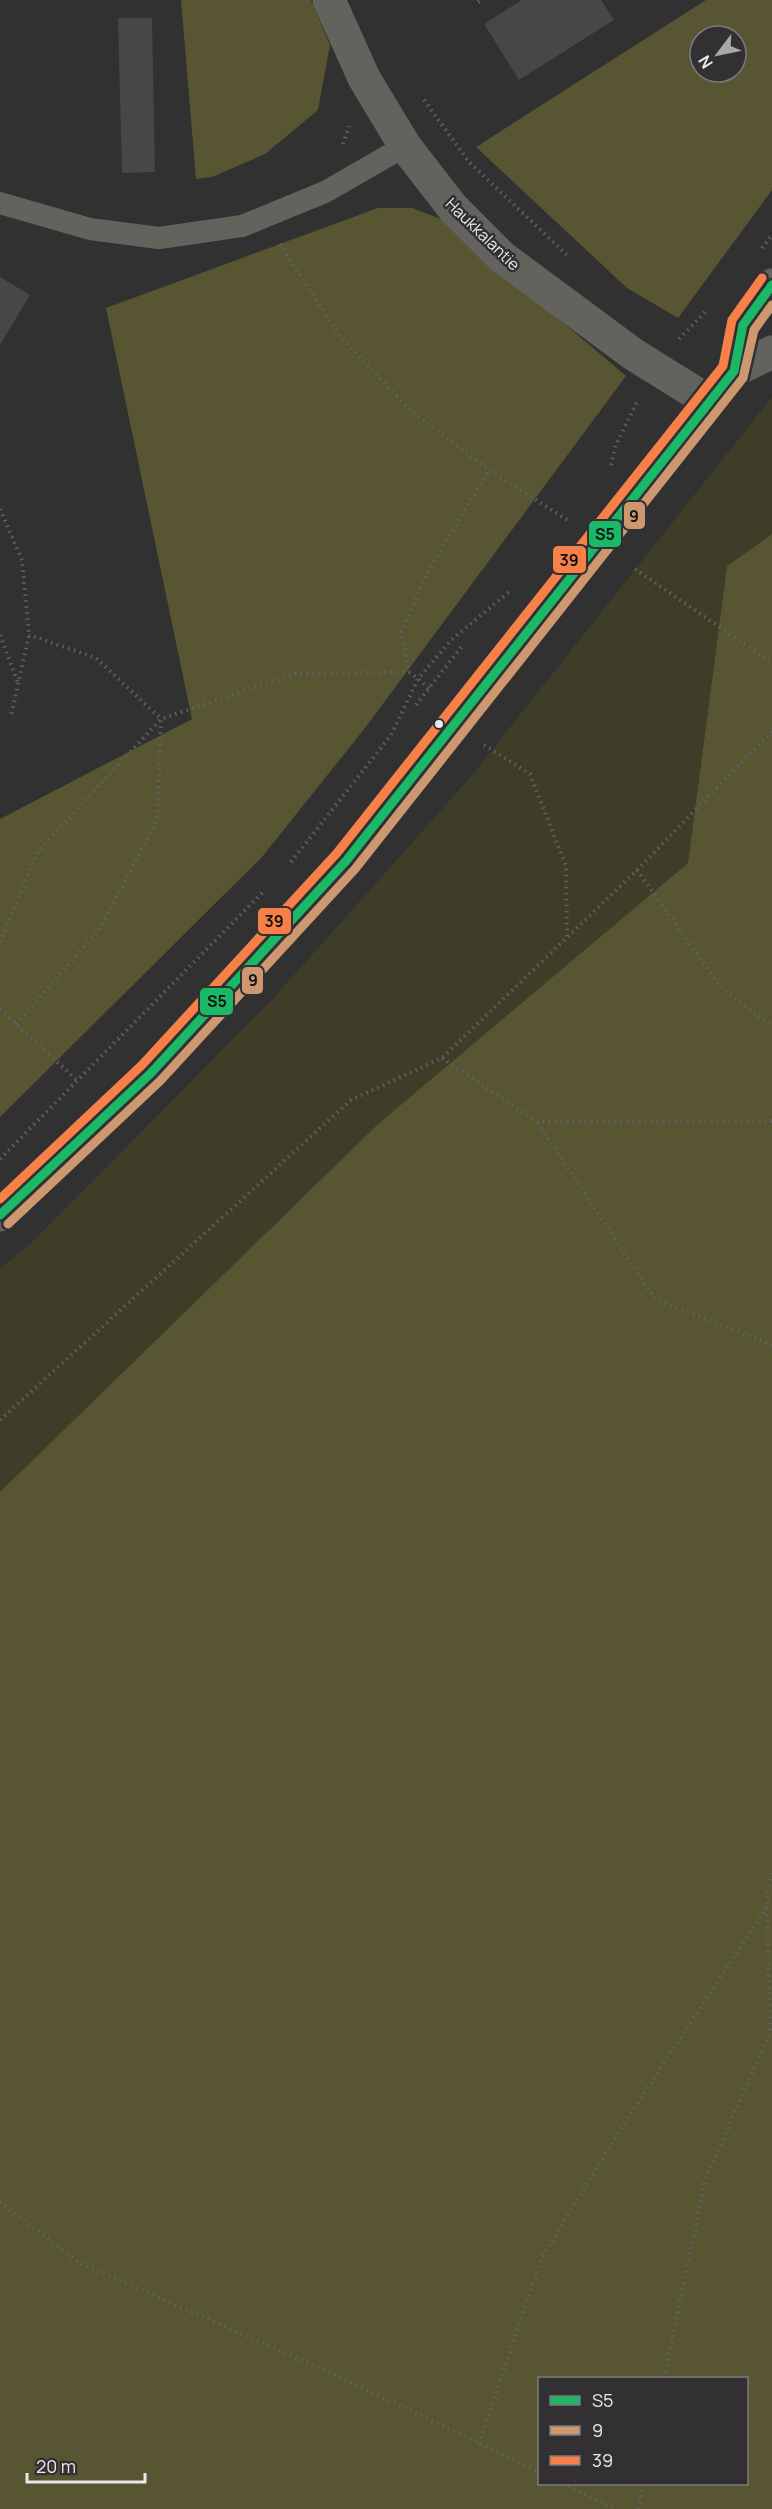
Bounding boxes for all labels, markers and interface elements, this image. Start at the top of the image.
north arrow [688,24,748,84]
text: N [693,51,718,73]
street label: Haukkalantie [441,193,525,275]
line badge: 9 [623,501,646,530]
text: 9 [629,505,639,527]
line badge: S5 [588,520,622,548]
text: S5 [595,523,615,545]
line badge: 39 [552,545,587,574]
text: 39 [559,549,579,571]
unlabelled marker [433,718,445,730]
line badge: 39 [257,907,292,935]
text: 39 [264,910,284,932]
line badge: 9 [241,966,264,995]
text: 9 [248,969,258,991]
line badge: S5 [199,987,234,1016]
text: S5 [207,990,227,1012]
legend [538,2377,748,2485]
text: S5 [592,2388,614,2412]
text: 9 [592,2418,603,2442]
scale bar [27,2446,146,2484]
text: 39 [592,2448,613,2472]
text: 20 m [36,2454,76,2478]

